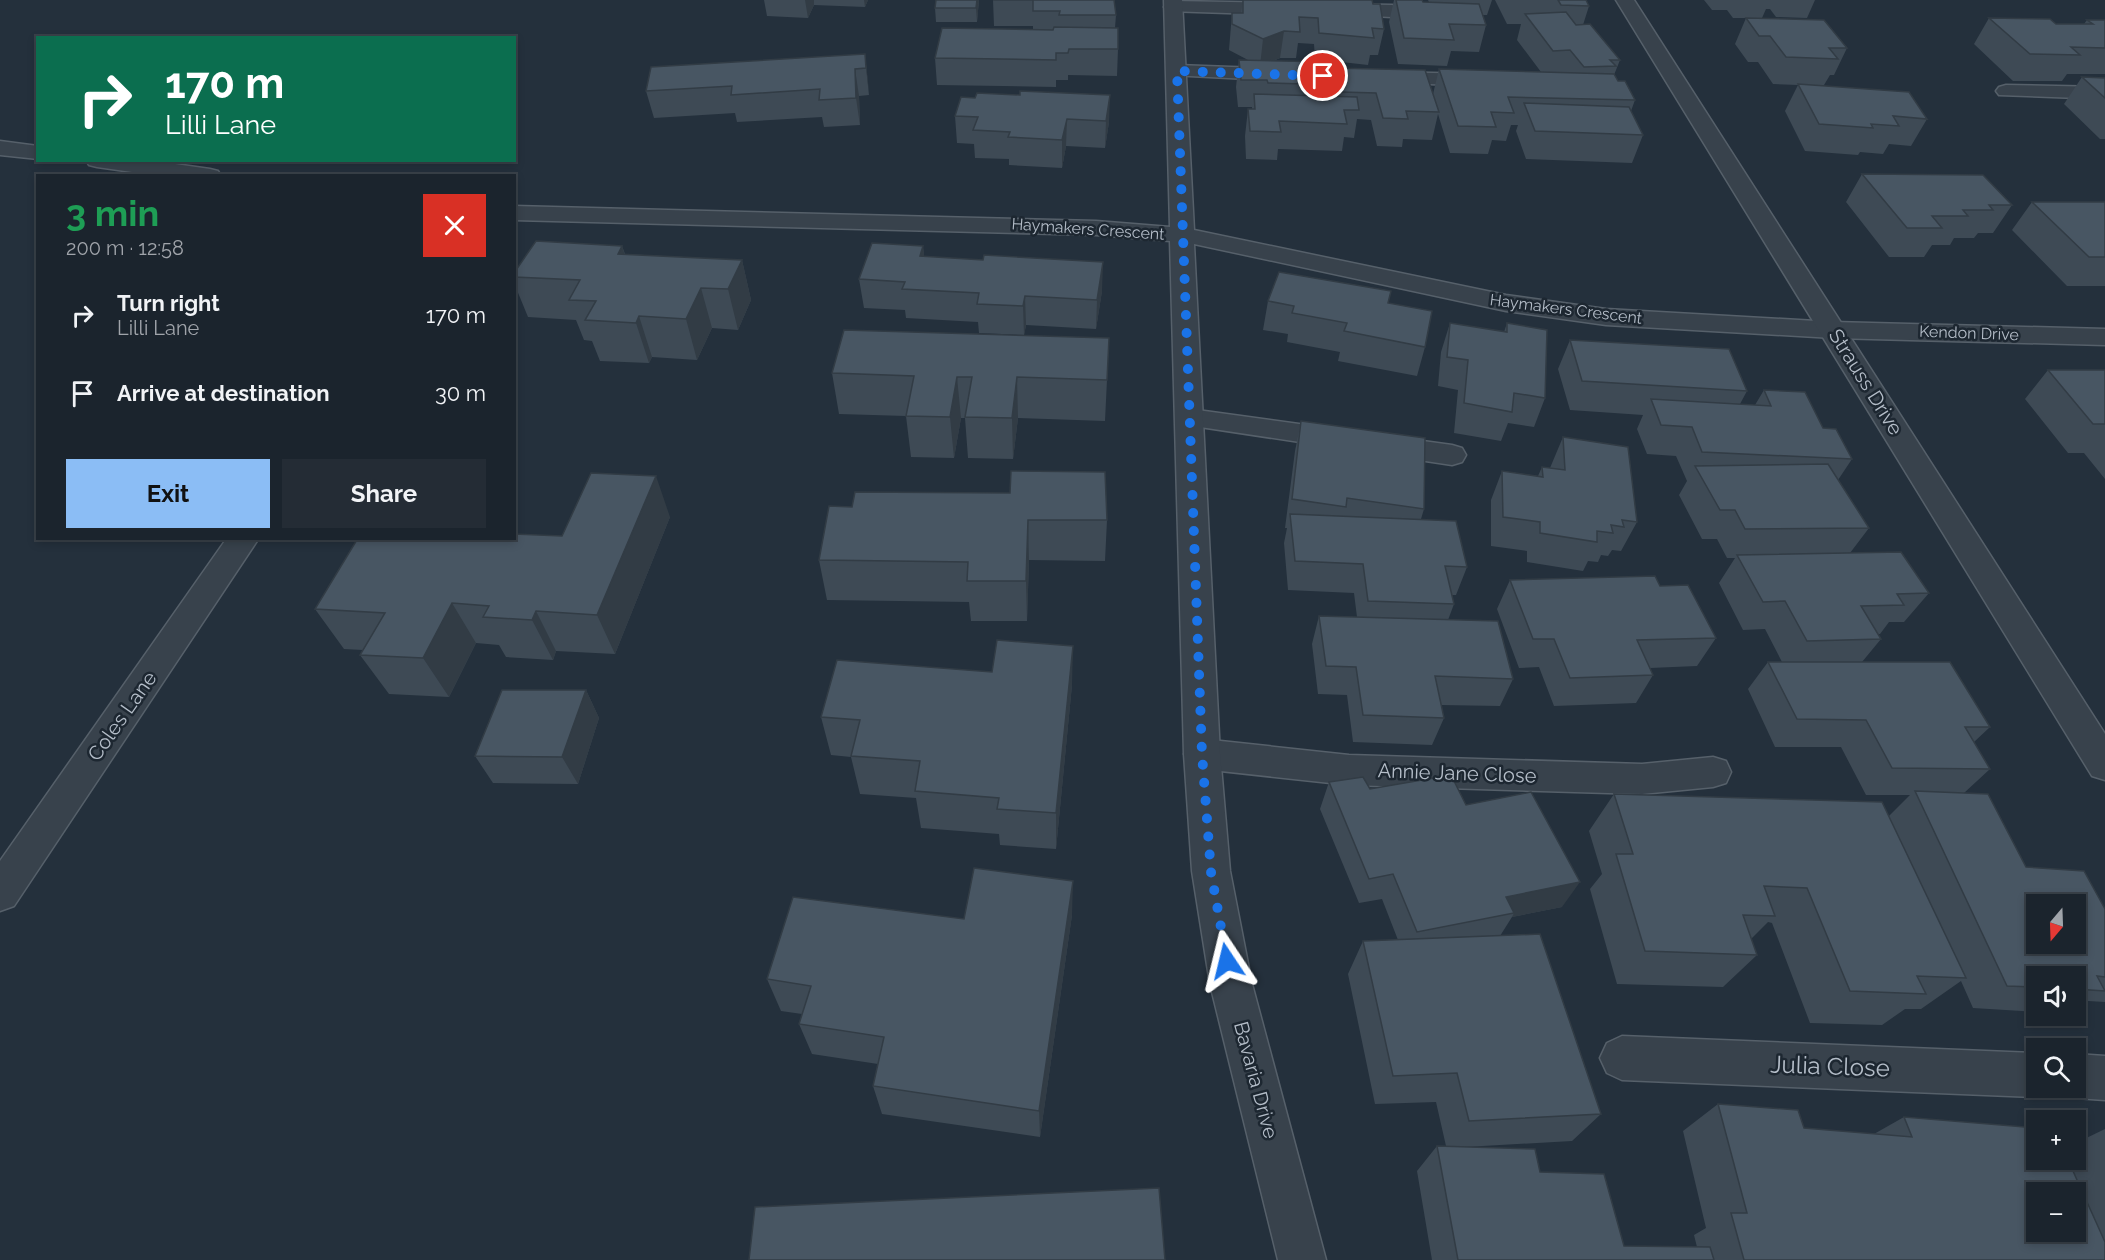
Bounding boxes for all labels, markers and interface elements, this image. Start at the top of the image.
pin [1297,50,1348,101]
text: 170 m [165,59,284,108]
icon: arrive [1306,59,1339,92]
icon: right [66,60,144,138]
text: Lilli Lane [165,109,276,140]
text: 3 min [66,192,159,234]
button: close [423,194,486,257]
street label: Haymakers Crescent [1011,214,1166,244]
text: 200 m · 12:58 [66,236,184,260]
text: Turn right [117,290,220,316]
street label: Haymakers Crescent [1489,290,1644,328]
icon: right [66,299,99,332]
text: 170 m [426,302,486,328]
text: Lilli Lane [117,316,199,340]
street label: Kendon Drive [1919,322,2019,344]
street label: Strauss Drive [1824,325,1908,440]
icon: arrive [66,377,99,410]
text: Arrive at destination [117,380,330,406]
text: 30 m [435,380,486,406]
button: Exit [66,459,270,528]
button: Share [282,459,486,528]
street label: Coles Lane [82,667,162,765]
street label: Annie Jane Close [1377,758,1537,788]
north arrow [2026,894,2086,954]
map controls [2026,894,2086,1242]
position arrow [1195,929,1259,993]
button: sound [2026,966,2086,1026]
street label: Bavaria Drive [1229,1019,1283,1141]
button: search [2026,1038,2086,1098]
street label: Julia Close [1770,1049,1890,1083]
button: + [2026,1110,2086,1170]
button: − [2026,1182,2086,1242]

